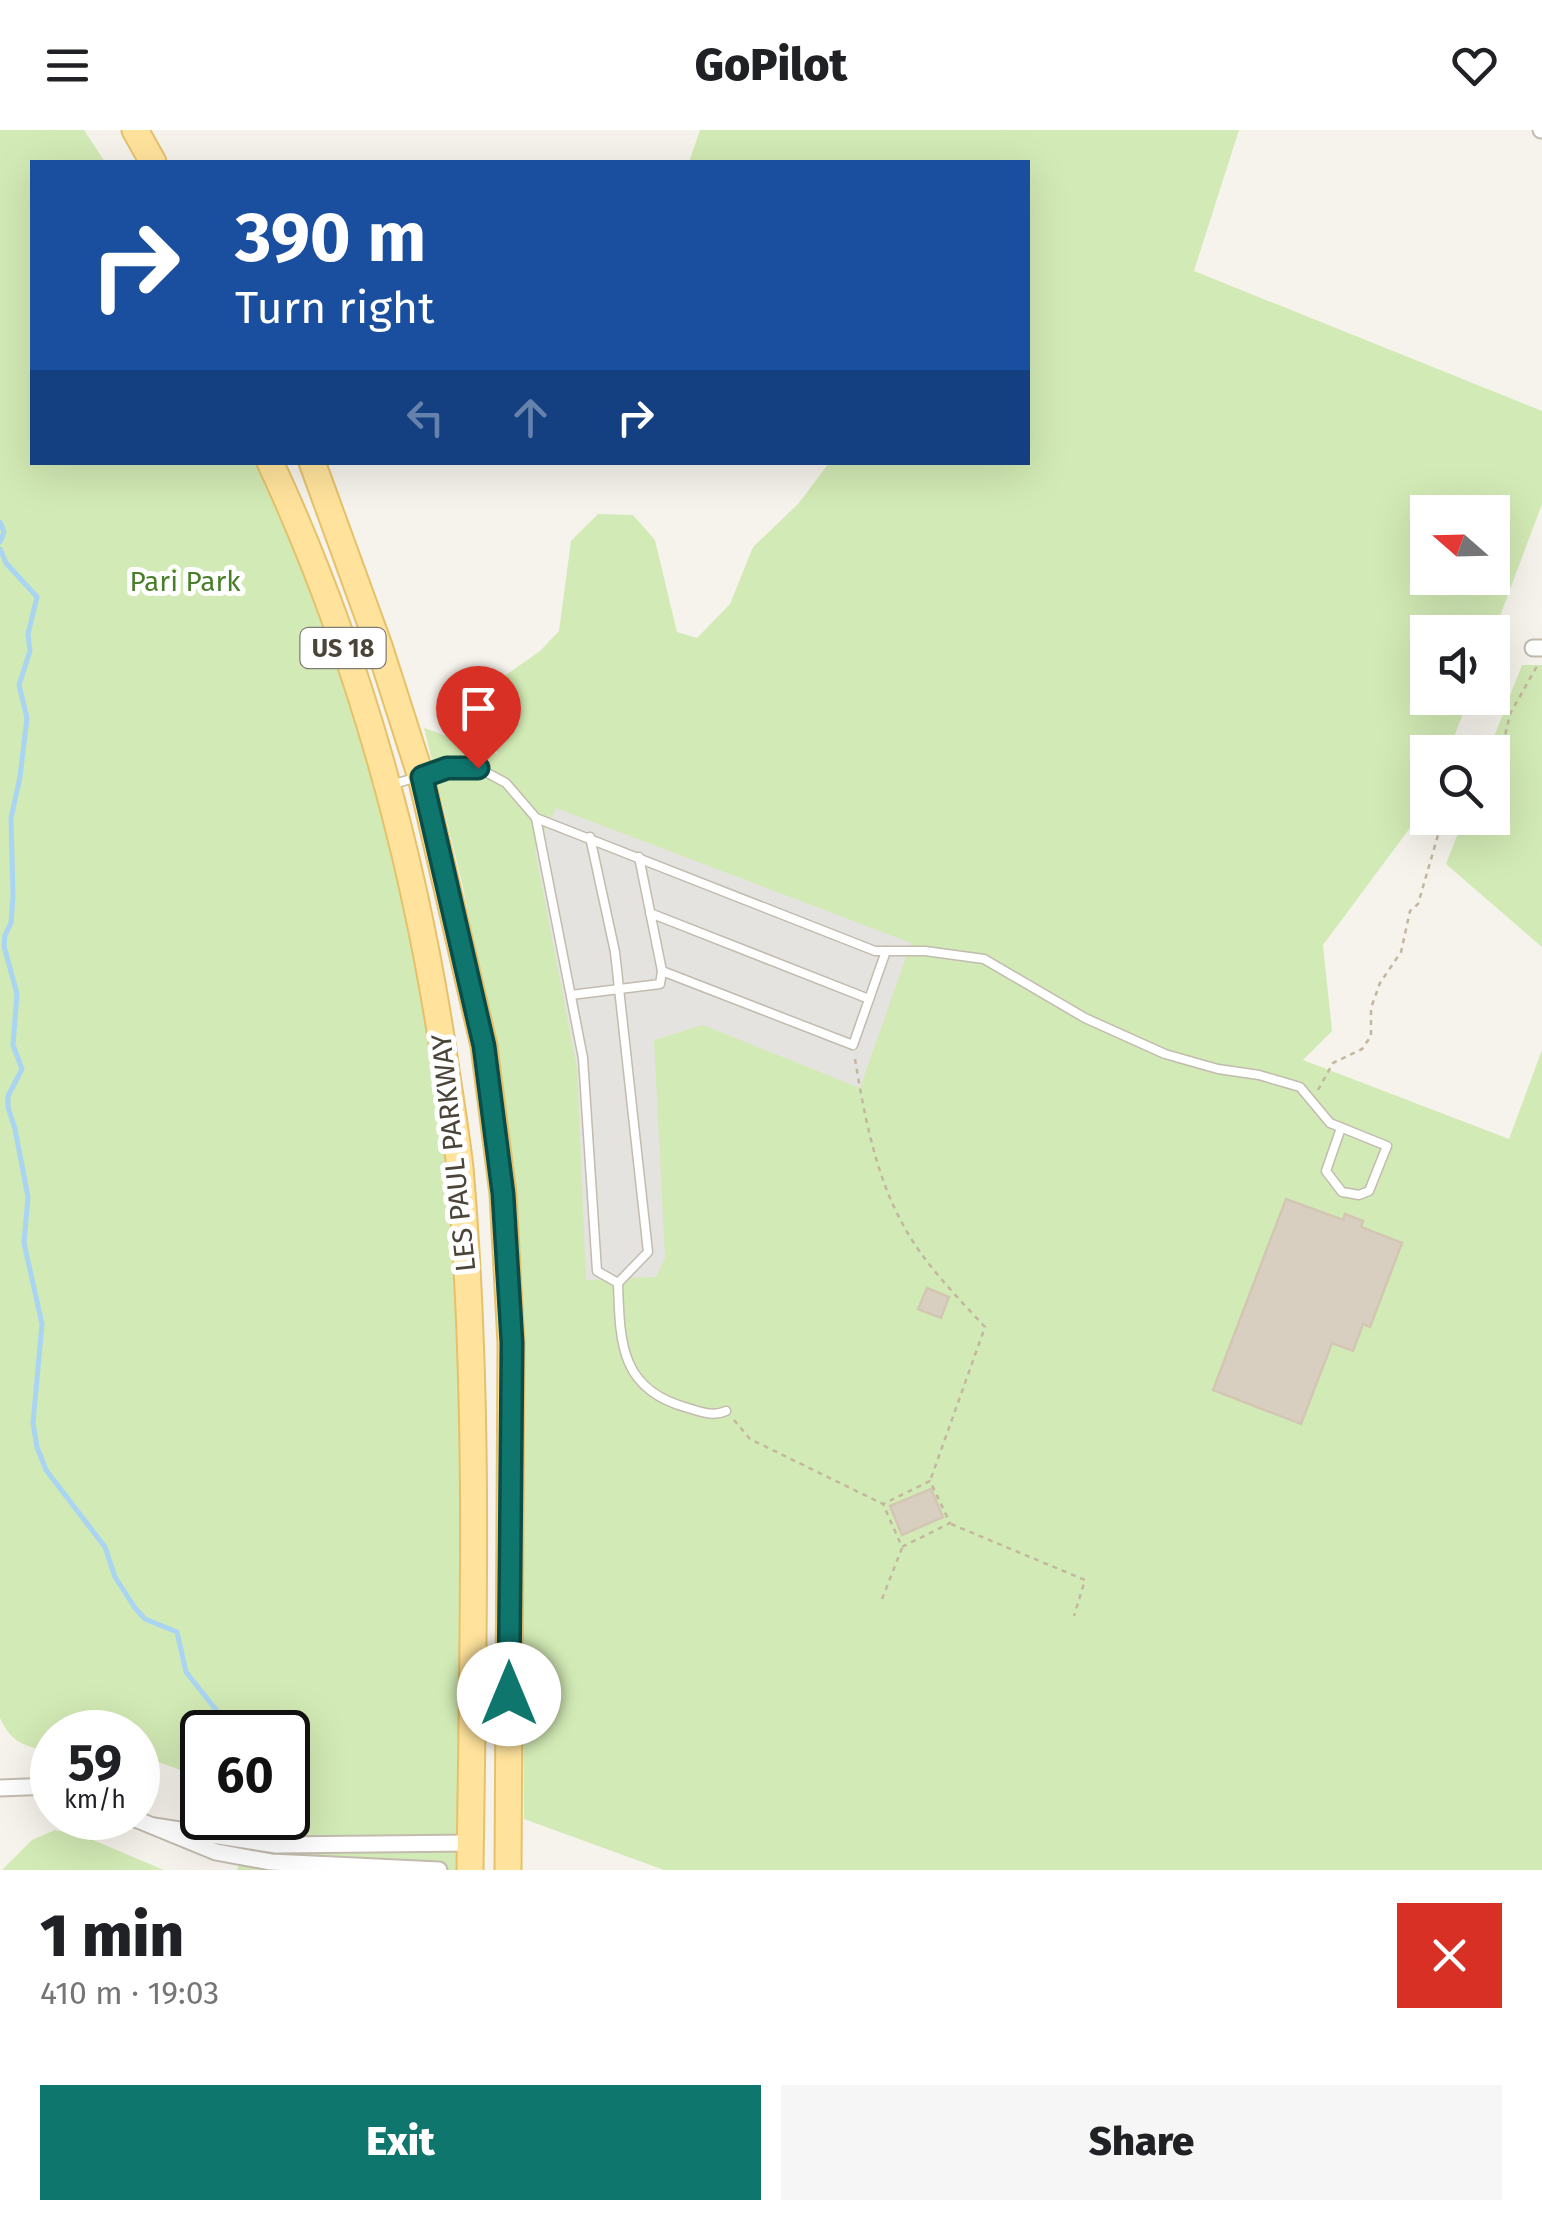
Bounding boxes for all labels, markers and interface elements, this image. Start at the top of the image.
icon: menu [40,38,95,93]
text: GoPilot [695,38,847,92]
icon: heart [1447,38,1502,93]
text: 390 m [235,196,427,280]
icon: right [70,200,200,330]
text: Turn right [235,281,434,335]
icon: left [398,390,453,445]
icon: ahead [503,390,558,445]
icon: right [608,390,663,445]
north arrow [1410,495,1510,595]
map controls [1410,495,1510,835]
park label: Pari Park [129,565,241,598]
button: sound [1410,615,1510,715]
road number: US 18 [300,628,386,668]
pin [436,666,521,769]
icon: arrive [451,681,506,736]
button: search [1410,735,1510,835]
street label: LES PAUL PARKWAY [425,1032,482,1273]
position arrow [457,1642,561,1746]
speed limit sign: 60 [180,1710,310,1840]
text: 59 [68,1733,122,1793]
text: km/h [64,1785,126,1815]
text: 1 min [40,1900,184,1972]
button: close [1397,1903,1502,2008]
text: 410 m · 19:03 [40,1974,219,2012]
button: Exit [40,2085,761,2200]
button: Share [781,2085,1502,2200]

